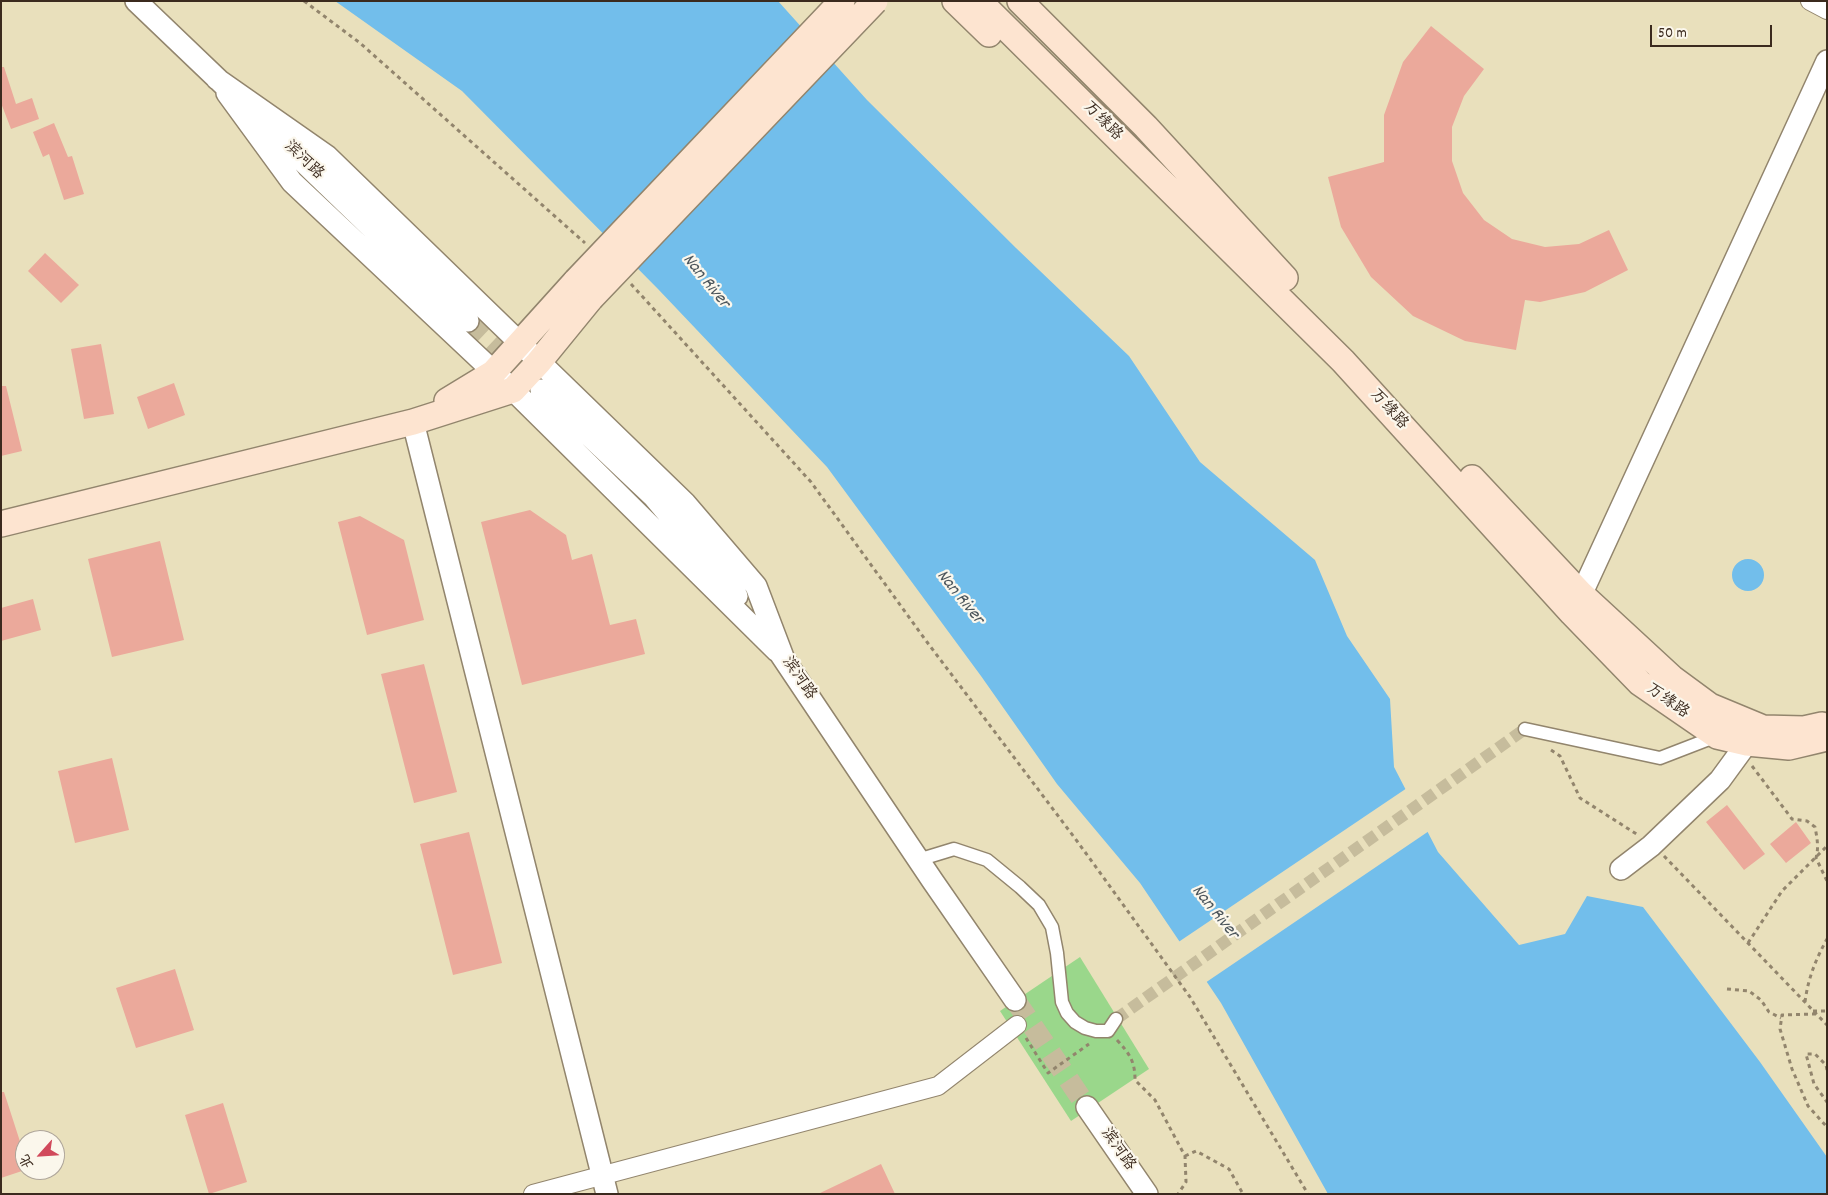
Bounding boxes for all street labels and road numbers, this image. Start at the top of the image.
street label: 万缘路 [1078,98,1126,146]
street label: 滨河路 [279,137,327,185]
street label: 万缘路 [1365,386,1411,434]
street label: 滨河路 [777,654,819,704]
street label: 万缘路 [1642,680,1692,724]
street label: 滨河路 [1095,1125,1139,1175]

